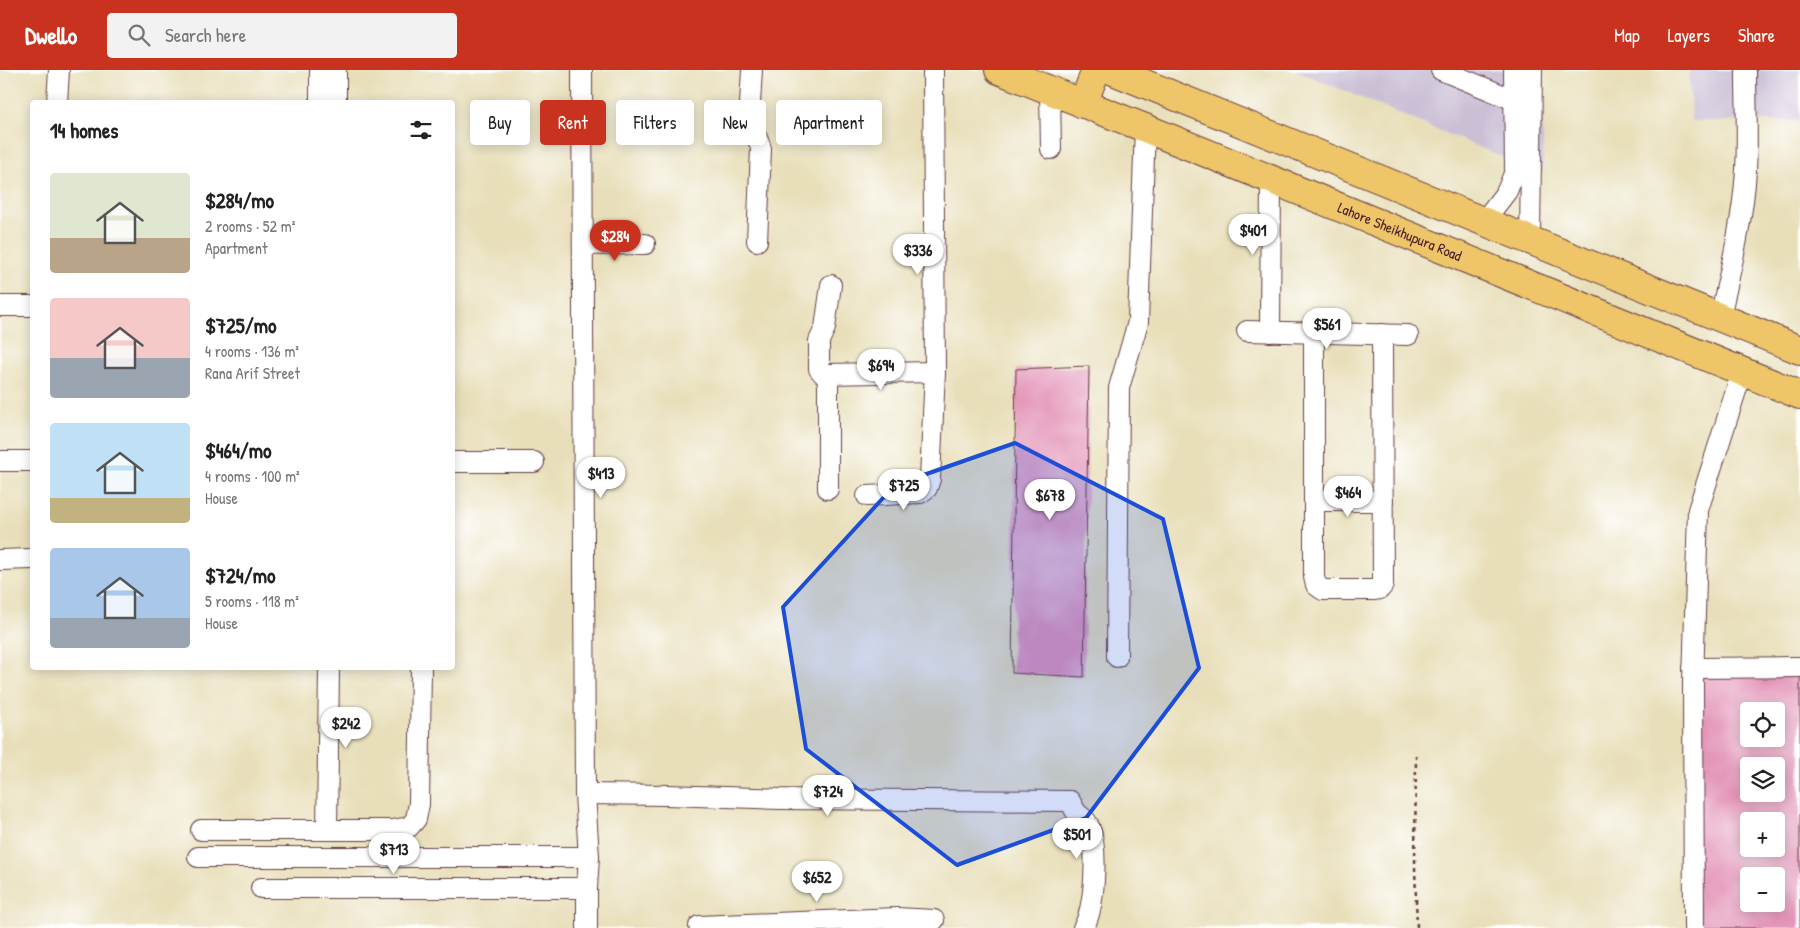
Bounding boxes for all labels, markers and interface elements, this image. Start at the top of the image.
search box [107,13,457,58]
text: Dwello [25,19,77,51]
icon: search [125,21,153,49]
text: Search here [165,22,246,48]
text: Map [1614,23,1640,48]
text: Layers [1668,23,1710,48]
text: Share [1738,23,1775,48]
chip: Buy [470,100,530,145]
chip: Rent [540,100,606,145]
chip: Filters [616,100,694,145]
chip: New [704,100,766,145]
chip: Apartment [776,100,882,145]
text: 14 homes [50,116,118,145]
icon: filters [407,116,435,144]
text: $284/mo [205,186,274,215]
icon: home [90,193,150,253]
street label: Lahore Sheikhupura Road [1335,197,1465,266]
pin: $401 [1223,214,1283,256]
text: 2 rooms · 52 m² [205,215,295,237]
text: $401 [1239,219,1267,241]
pin: $284 [585,220,645,262]
text: $284 [601,225,629,247]
pin: $336 [888,234,948,276]
text: Apartment [205,237,268,259]
text: $336 [904,239,932,261]
pin: $561 [1297,308,1357,350]
text: $725/mo [205,311,276,340]
text: $561 [1313,313,1341,335]
icon: home [90,318,150,378]
text: 4 rooms · 136 m² [205,340,299,362]
pin: $694 [851,348,911,391]
text: $694 [868,354,894,376]
text: Rana Arif Street [205,362,300,384]
text: $464/mo [205,436,271,465]
icon: home [90,443,150,503]
pin: $413 [571,456,631,499]
text: $413 [587,462,615,484]
text: 4 rooms · 100 m² [205,465,300,487]
pin: $725 [874,468,934,511]
text: $725 [889,474,919,496]
pin: $464 [1318,476,1378,518]
pin: $678 [1020,478,1080,521]
text: $464 [1335,481,1361,503]
text: $678 [1035,484,1065,506]
text: House [205,487,238,509]
text: $724/mo [205,561,275,590]
icon: home [90,568,150,628]
text: 5 rooms · 118 m² [205,590,299,612]
text: House [205,612,238,634]
map controls [1740,702,1785,912]
button: locate [1740,702,1785,747]
pin: $242 [316,706,376,749]
text: $242 [331,712,361,734]
button: layers [1740,757,1785,802]
pin: $724 [798,774,858,817]
text: $724 [813,780,843,802]
button: + [1740,812,1785,857]
pin: $501 [1047,818,1107,860]
text: $501 [1063,823,1091,845]
pin: $713 [364,832,424,875]
text: $713 [379,838,409,860]
pin: $652 [787,860,847,903]
text: $652 [803,866,831,888]
button: − [1740,867,1785,912]

